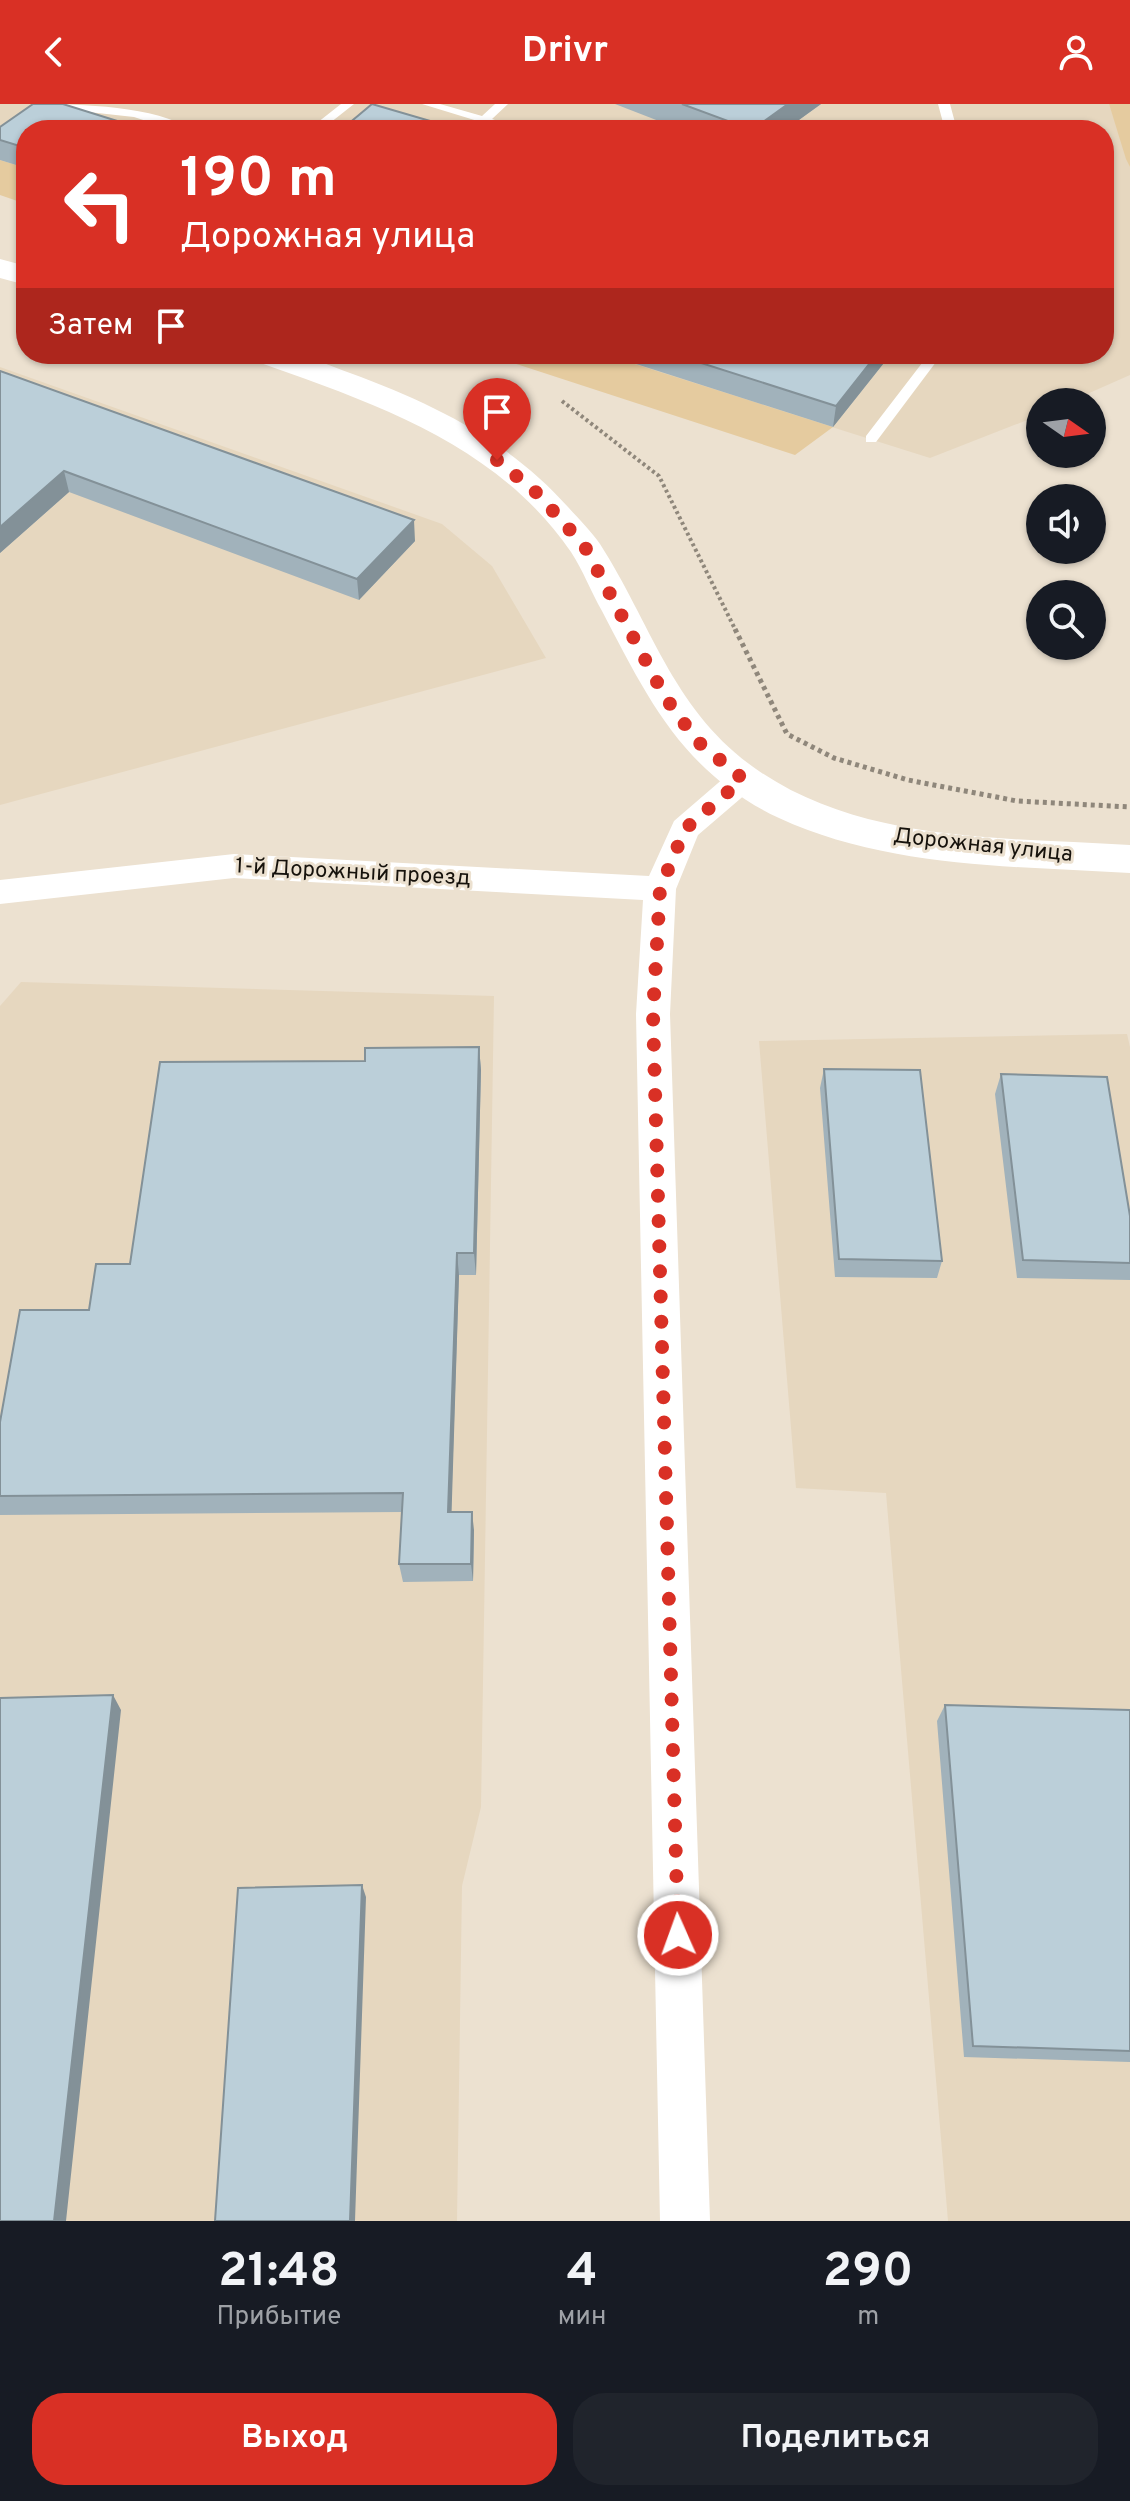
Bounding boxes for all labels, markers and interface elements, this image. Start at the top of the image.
text: Drivr [522,29,608,75]
icon: back [32,30,76,74]
icon: person [1054,30,1098,74]
text: 190 m [180,146,337,216]
icon: left [48,152,152,256]
text: Дорожная улица [180,215,475,261]
icon: arrive [149,304,193,348]
text: Затем [48,308,133,345]
pin [463,378,531,460]
north arrow [1026,388,1106,468]
map controls [1026,388,1106,660]
icon: arrive [475,390,519,434]
button: sound [1026,484,1106,564]
button: search [1026,580,1106,660]
street label: Дорожная улица [892,823,1074,869]
street label: 1-й Дорожный проезд [235,853,471,893]
position arrow [636,1893,720,1977]
text: 21:48 [218,2243,340,2303]
text: 4 [567,2243,597,2303]
text: 290 [823,2243,913,2303]
text: Прибытие [217,2301,341,2334]
text: мин [558,2301,606,2334]
text: m [857,2301,879,2334]
button: Выход [32,2393,557,2485]
button: Поделиться [573,2393,1098,2485]

